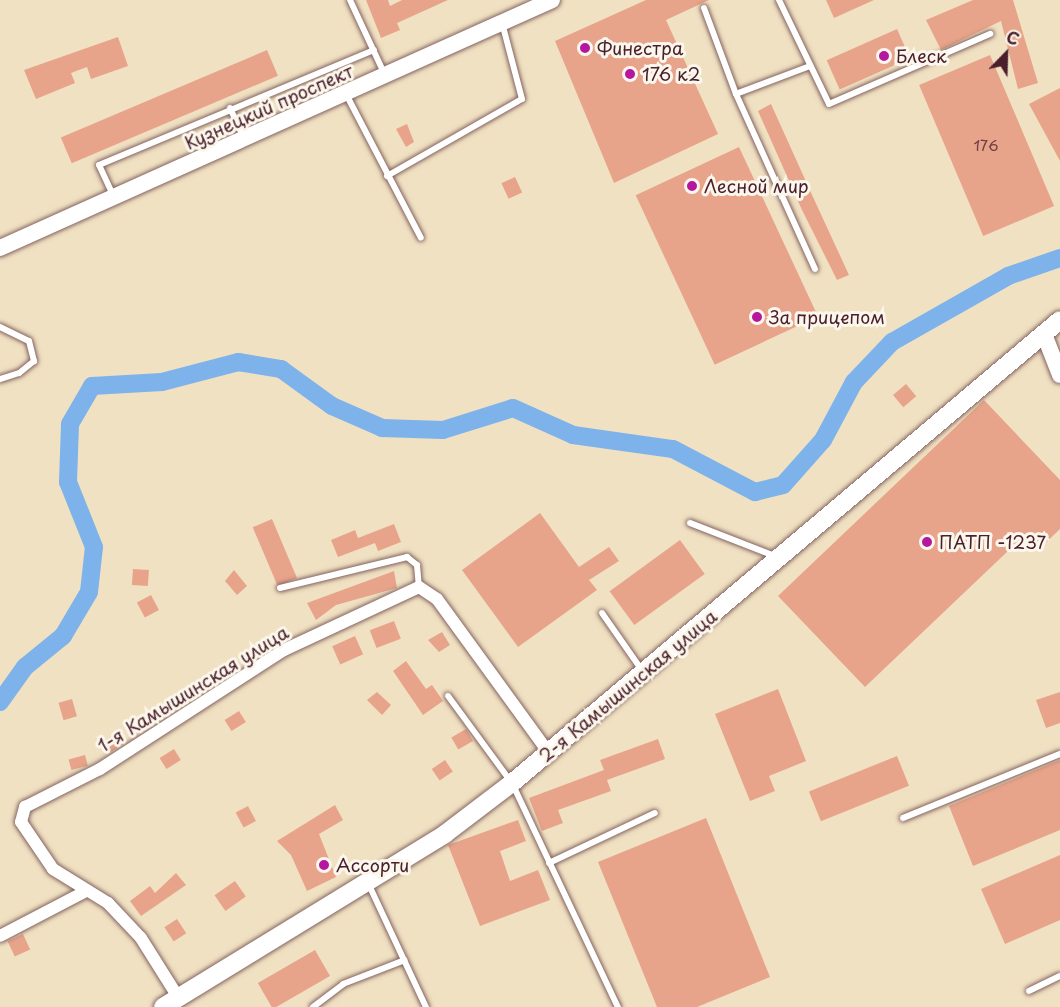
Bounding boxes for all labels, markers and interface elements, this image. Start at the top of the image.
north arrow [976,24,1036,84]
text: С [1003,24,1023,51]
place label: Финестра [597,37,683,59]
marker: Финестра [578,41,592,55]
place label: Блеск [896,45,947,67]
marker: Блеск [877,49,891,63]
street label: Кузнецкий проспект [181,60,357,154]
place label: 176 к2 [642,63,702,85]
marker: 176 к2 [623,67,637,81]
house number: 176 [973,136,999,154]
place label: Лесной мир [704,175,810,197]
marker: Лесной мир [685,179,699,193]
place label: За прицепом [769,306,886,328]
marker: За прицепом [750,310,764,324]
place label: ПАТП -1237 [939,531,1047,553]
marker: ПАТП -1237 [920,535,934,549]
street label: 2-я Камышинская улица [535,605,721,767]
street label: 1-я Камышинская улица [94,621,292,757]
place label: Ассорти [336,854,409,876]
marker: Ассорти [317,858,331,872]

